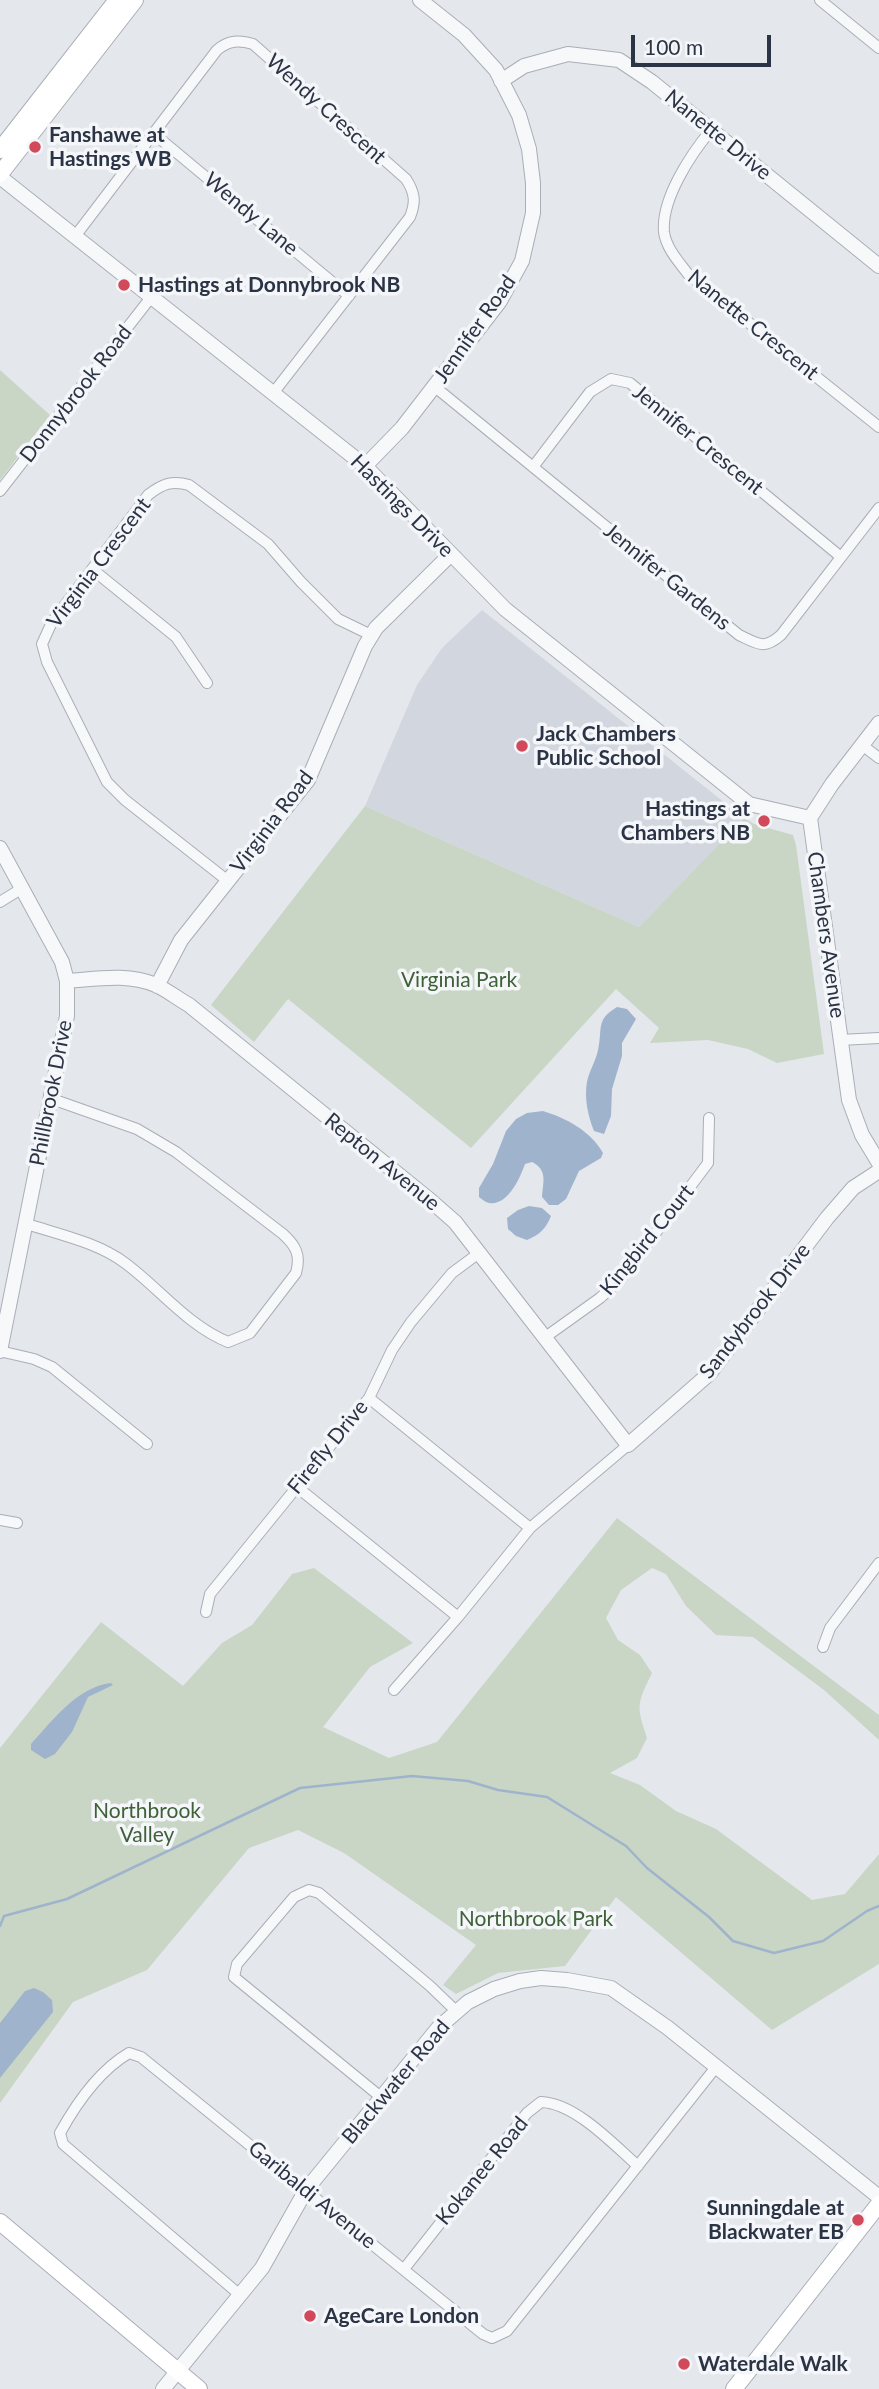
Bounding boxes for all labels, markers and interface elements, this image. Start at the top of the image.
scale bar [634,21,774,65]
text: 100 m [644,34,703,59]
street label: Wendy Crescent [261,49,391,169]
street label: Nanette Drive [660,84,776,186]
place label: Fanshawe at Hastings WB [49,122,171,172]
marker: Fanshawe at Hastings WB [27,139,43,155]
street label: Wendy Lane [199,167,303,261]
street label: Nanette Crescent [682,265,824,385]
street label: Jennifer Road [429,270,521,388]
place label: Hastings at Donnybrook NB [138,272,400,298]
marker: Hastings at Donnybrook NB [116,277,132,293]
street label: Donnybrook Road [15,320,137,468]
street label: Jennifer Crescent [628,380,768,500]
street label: Hastings Drive [345,449,459,563]
street label: Virginia Crescent [42,493,156,633]
street label: Jennifer Gardens [599,518,735,636]
place label: Jack Chambers Public School [536,721,676,771]
marker: Jack Chambers Public School [514,738,530,754]
street label: Virginia Road [225,766,319,878]
place label: Hastings at Chambers NB [621,796,750,846]
marker: Hastings at Chambers NB [756,813,772,829]
street label: Chambers Avenue [802,850,850,1020]
park label: Virginia Park [401,967,517,993]
street label: Phillbrook Drive [25,1018,77,1168]
street label: Repton Avenue [319,1108,445,1216]
street label: Kingbird Court [595,1179,699,1301]
street label: Sandybrook Drive [694,1238,816,1384]
street label: Firefly Drive [282,1395,374,1499]
park label: Northbrook Valley [93,1798,201,1848]
park label: Northbrook Park [459,1906,613,1932]
street label: Blackwater Road [337,2015,455,2149]
street label: Kokanee Road [431,2112,533,2230]
street label: Garibaldi Avenue [243,2136,381,2254]
place label: Sunningdale at Blackwater EB [707,2195,844,2245]
marker: Sunningdale at Blackwater EB [850,2212,866,2228]
place label: AgeCare London [324,2303,479,2329]
marker: AgeCare London [302,2308,318,2324]
place label: Waterdale Walk [698,2351,848,2377]
marker: Waterdale Walk [676,2356,692,2372]

